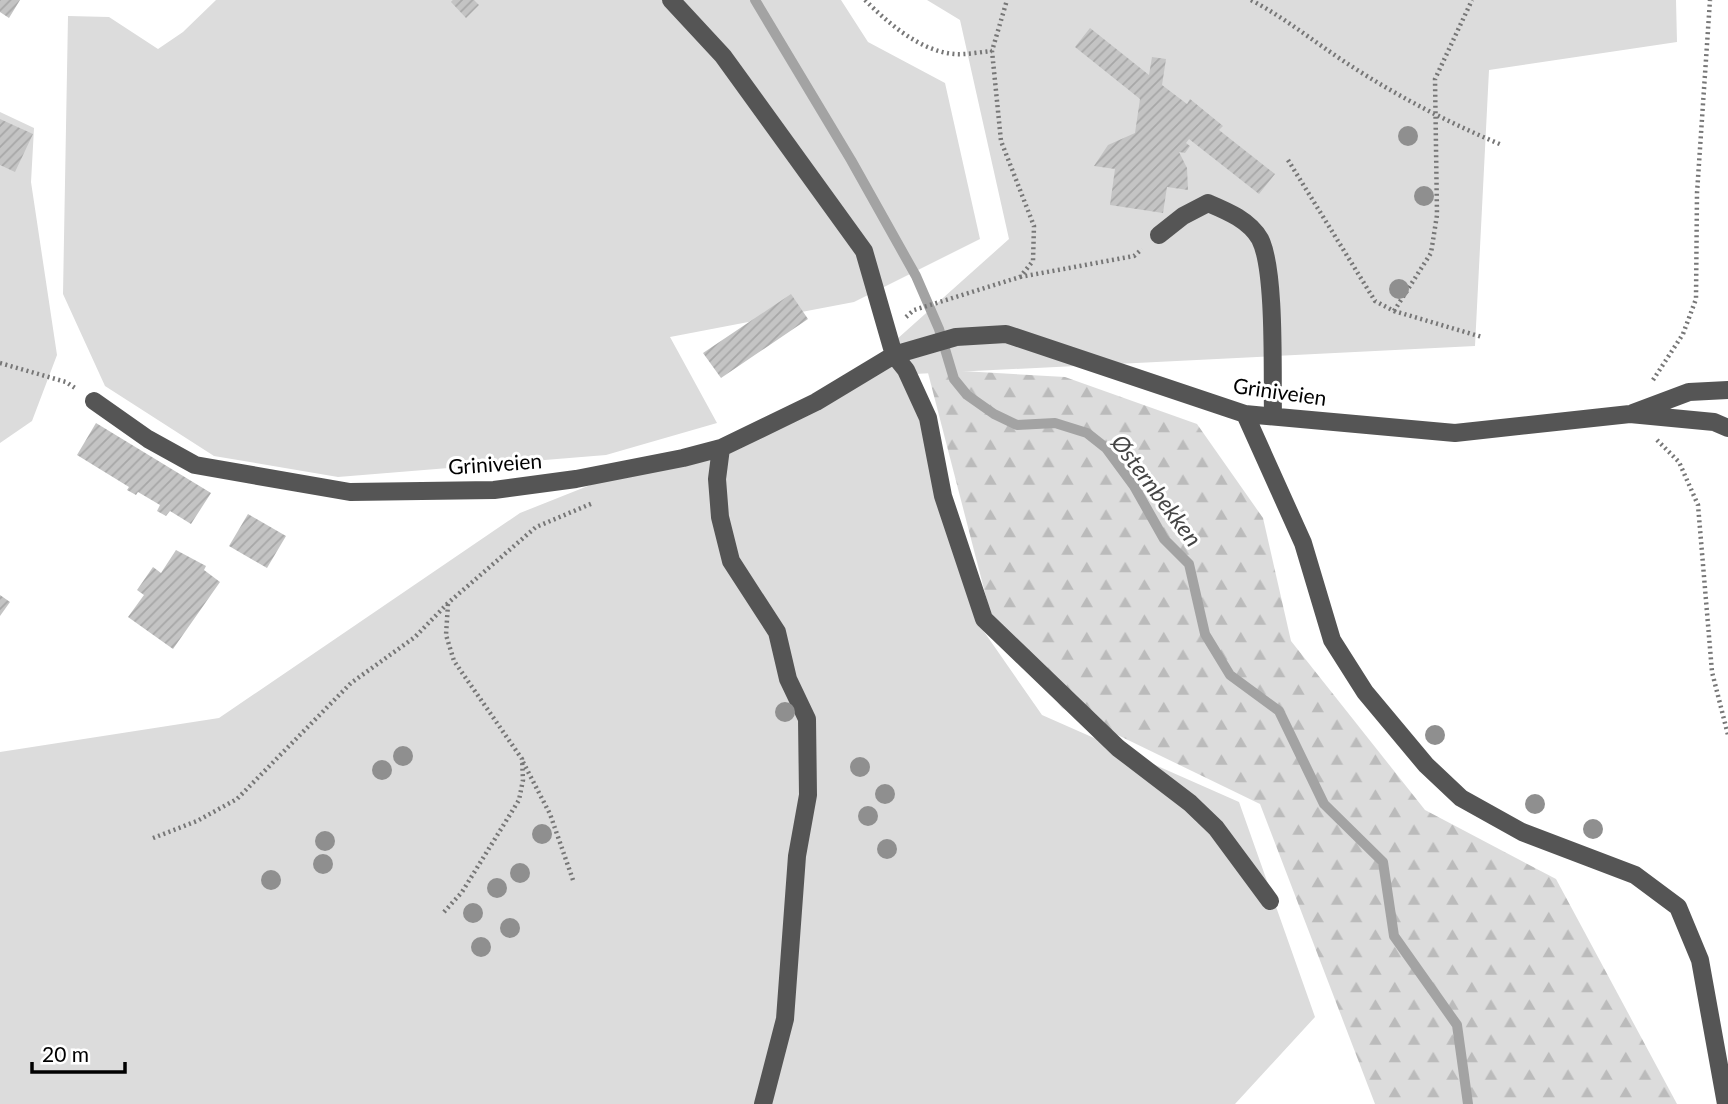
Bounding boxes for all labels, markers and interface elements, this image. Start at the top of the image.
street label: Griniveien [1232,372,1328,410]
water label: Østernbekken [1106,429,1208,551]
street label: Griniveien [447,447,543,479]
scale bar [32,1030,124,1074]
text: 20 m [42,1041,89,1066]

